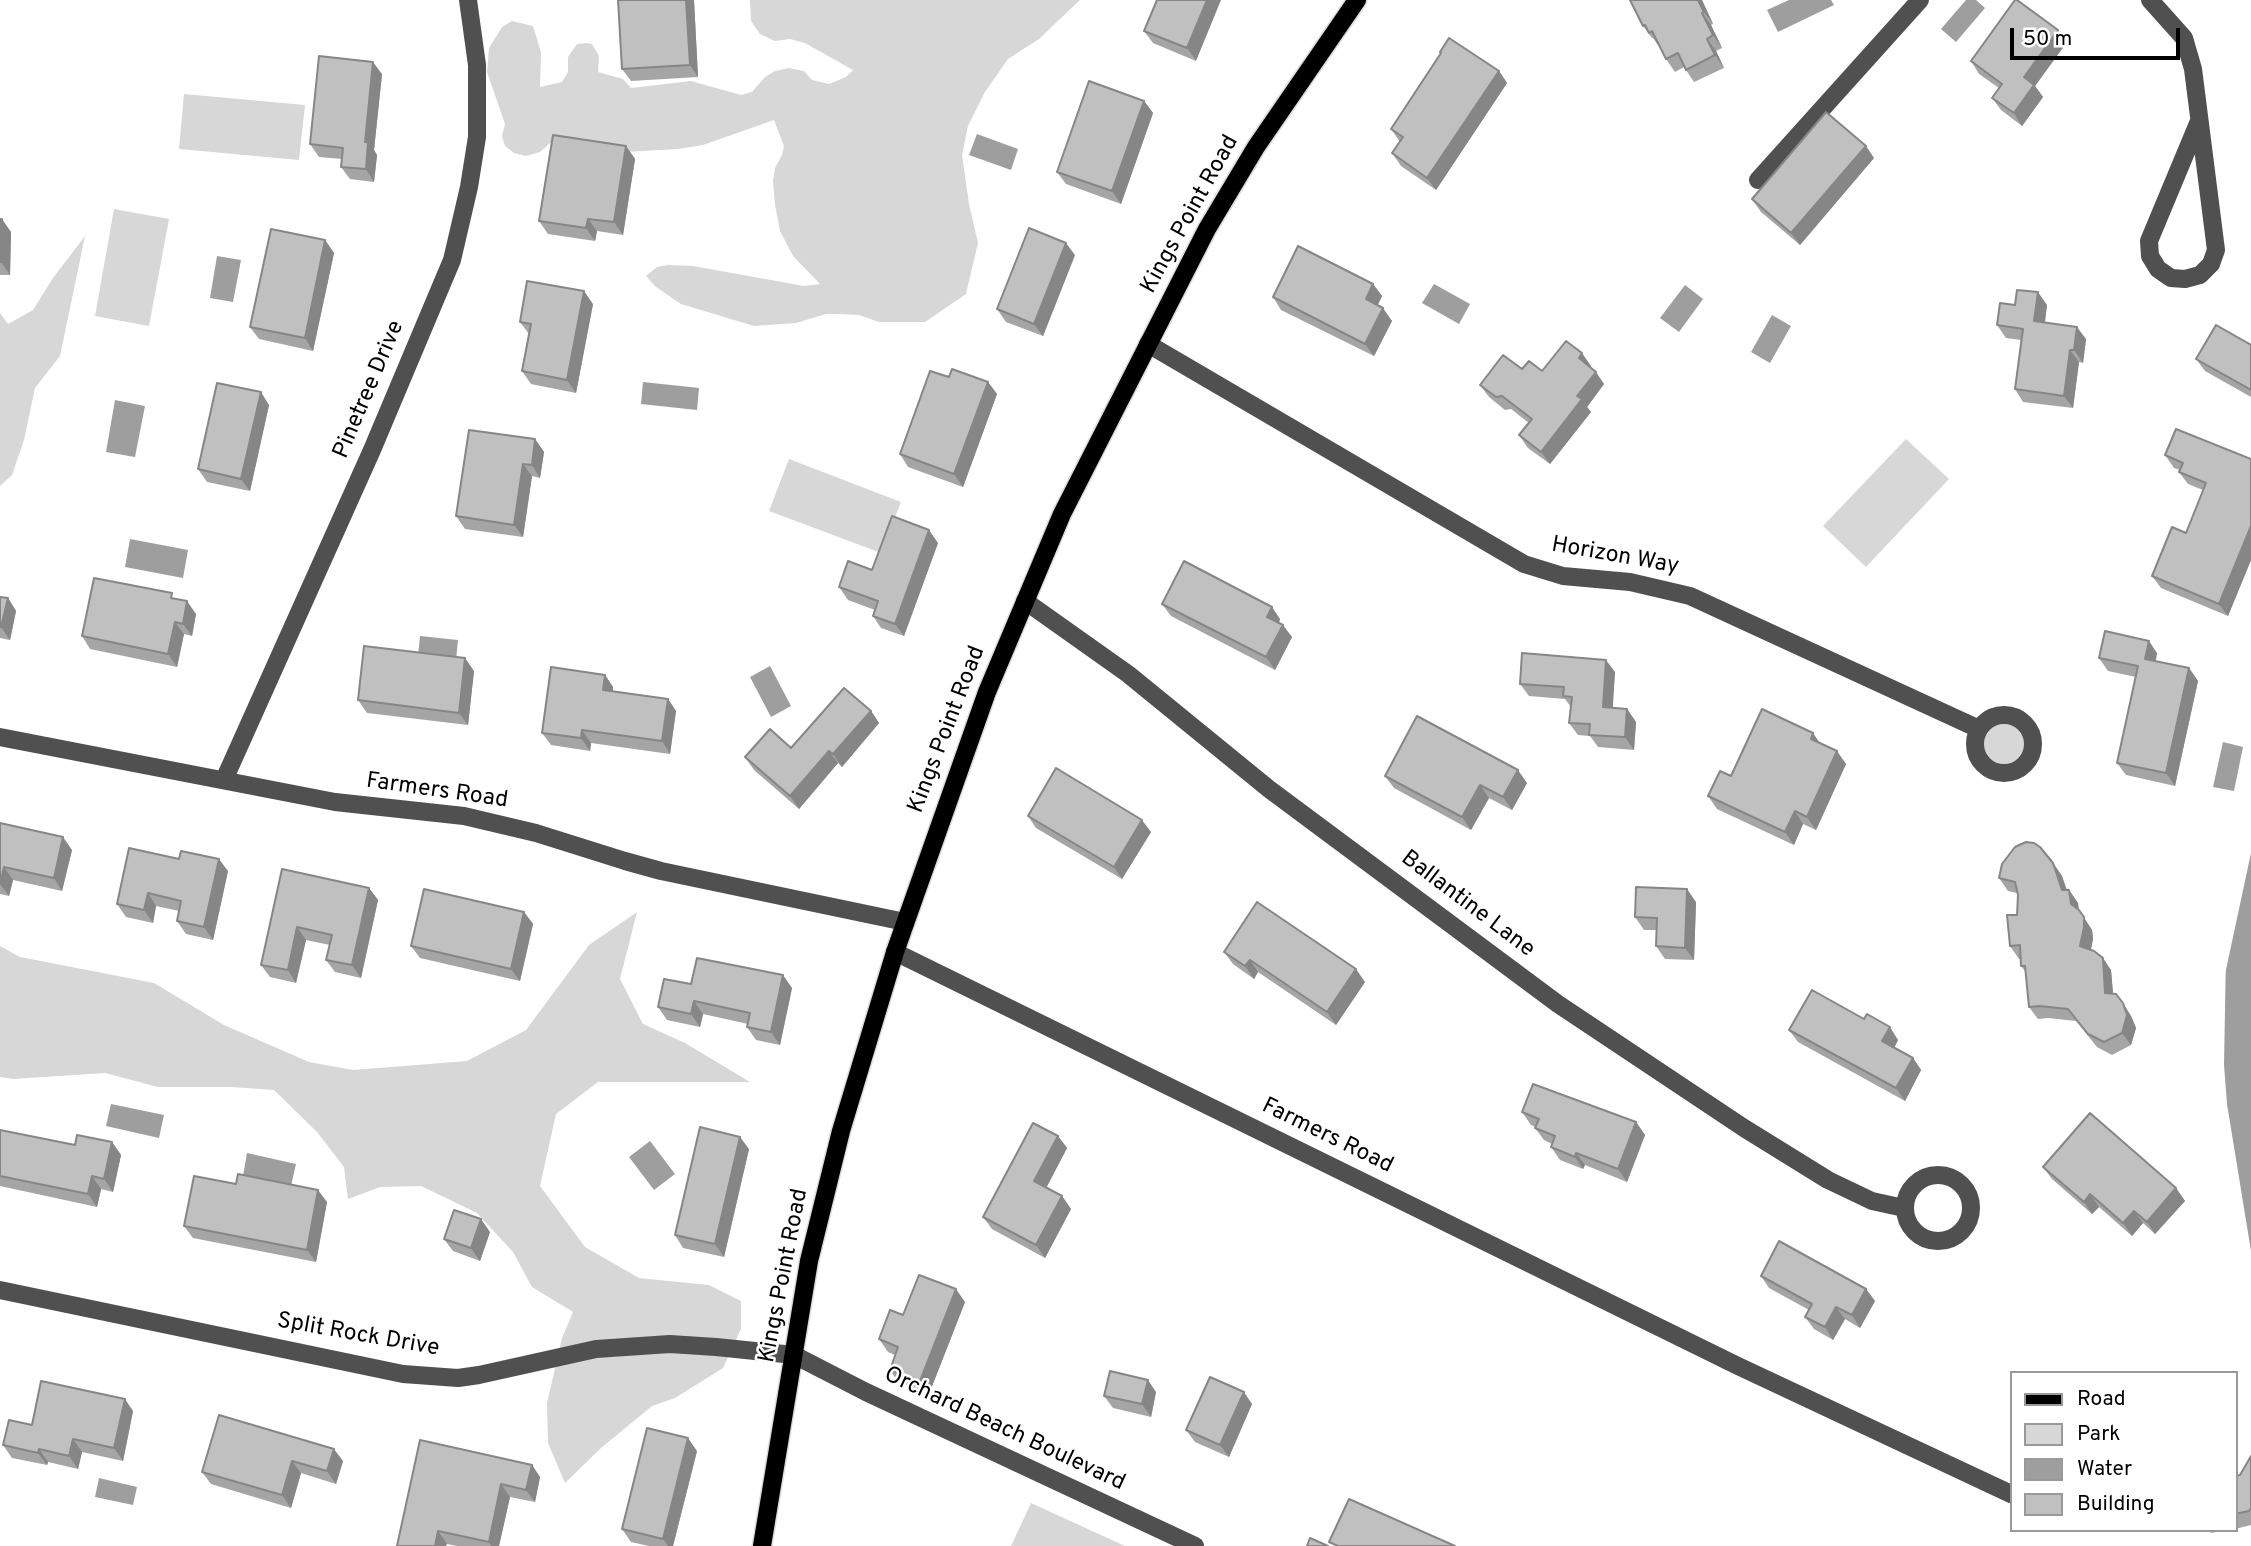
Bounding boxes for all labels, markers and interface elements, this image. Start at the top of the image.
scale bar [2013,14,2183,58]
text: 50 m [2023,26,2072,53]
street label: Kings Point Road [1136,131,1246,299]
street label: Pinetree Drive [329,317,411,463]
street label: Horizon Way [1549,532,1681,582]
street label: Kings Point Road [903,643,993,817]
street label: Farmers Road [364,768,510,816]
street label: Ballantine Lane [1395,846,1539,964]
street label: Farmers Road [1257,1093,1397,1181]
street label: Kings Point Road [755,1187,815,1365]
street label: Split Rock Drive [275,1308,441,1364]
street label: Orchard Beach Boulevard [879,1362,1129,1498]
legend [2010,1371,2237,1532]
text: Road [2077,1386,2126,1413]
text: Park [2077,1421,2120,1448]
text: Water [2077,1456,2132,1483]
text: Building [2077,1491,2155,1518]

